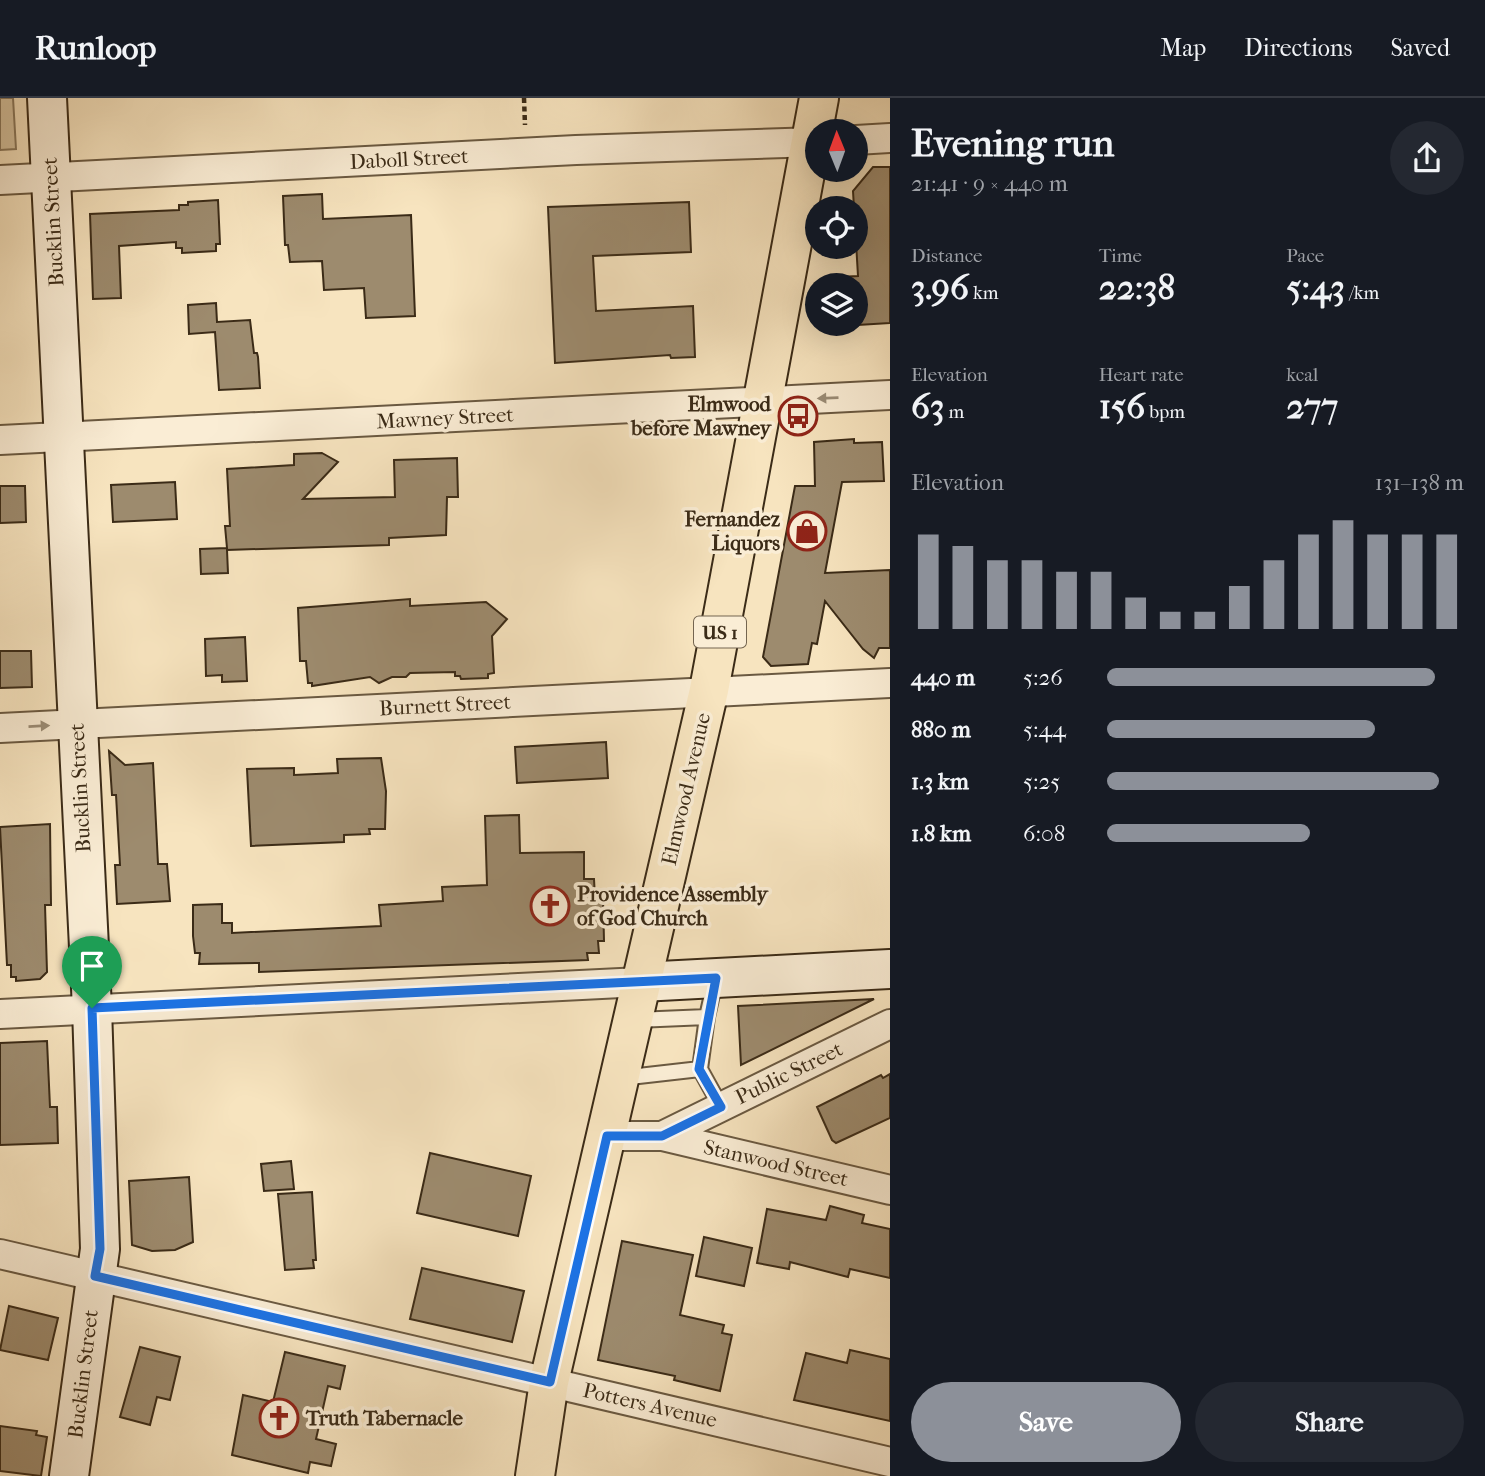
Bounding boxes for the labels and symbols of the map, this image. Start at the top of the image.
north arrow [805,119,868,182]
street label: Daboll Street [349,144,469,174]
street label: Bucklin Street [38,156,68,287]
place label: Elmwood before Mawney [630,392,773,440]
one-way arrow [816,392,838,403]
bus stop icon: Elmwood before Mawney [777,395,819,437]
street label: Mawney Street [376,402,515,434]
place label: Fernandez Liquors [683,507,781,555]
shop icon: Fernandez Liquors [786,510,828,552]
road number: US 1 [694,617,746,648]
street label: Burnett Street [379,690,512,720]
street label: Elmwood Avenue [657,710,715,868]
one-way arrow [28,720,50,731]
street label: Bucklin Street [65,722,95,853]
place label: Providence Assembly of God Church [577,882,769,930]
church icon: Providence Assembly of God Church [529,885,571,927]
pin [62,936,122,1008]
street label: Public Street [731,1036,847,1109]
street label: Stanwood Street [701,1135,851,1191]
street label: Bucklin Street [63,1308,103,1440]
street label: Potters Avenue [581,1378,719,1432]
church icon: Truth Tabernacle [258,1397,300,1439]
place label: Truth Tabernacle [305,1406,463,1430]

